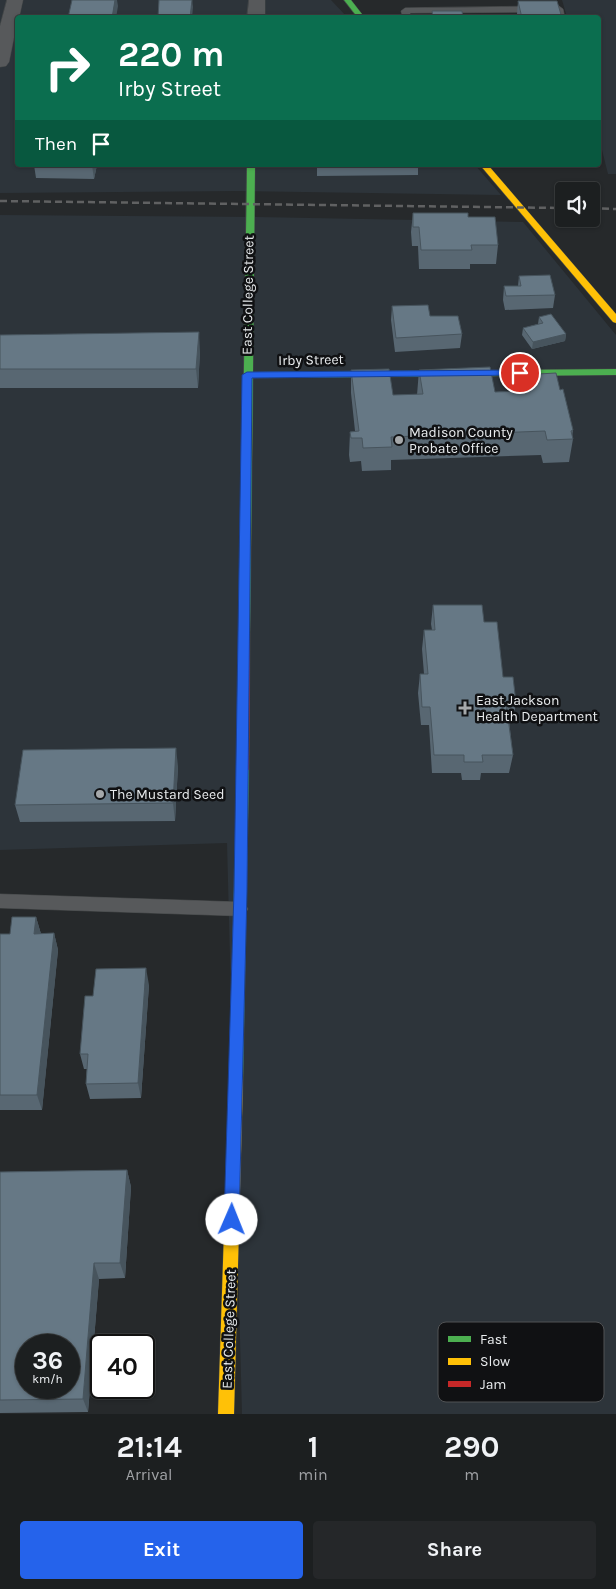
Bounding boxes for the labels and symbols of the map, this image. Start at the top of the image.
street label: East College Street [238,235,258,355]
street label: Irby Street [278,351,344,369]
pin [499,352,541,394]
place label: Madison County Probate Office [409,424,513,457]
marker: Madison County Probate Office [393,434,405,446]
place label: East Jackson Health Department [476,692,598,725]
marker: East Jackson Health Department [458,701,472,715]
place label: The Mustard Seed [110,786,224,803]
marker: The Mustard Seed [94,788,106,800]
position arrow [205,1193,257,1245]
street label: East College Street [218,1269,240,1389]
legend [438,1322,604,1402]
text: Fast [480,1331,507,1348]
speed limit sign: 40 [90,1334,155,1399]
text: Slow [480,1353,510,1370]
text: Jam [480,1376,506,1393]

